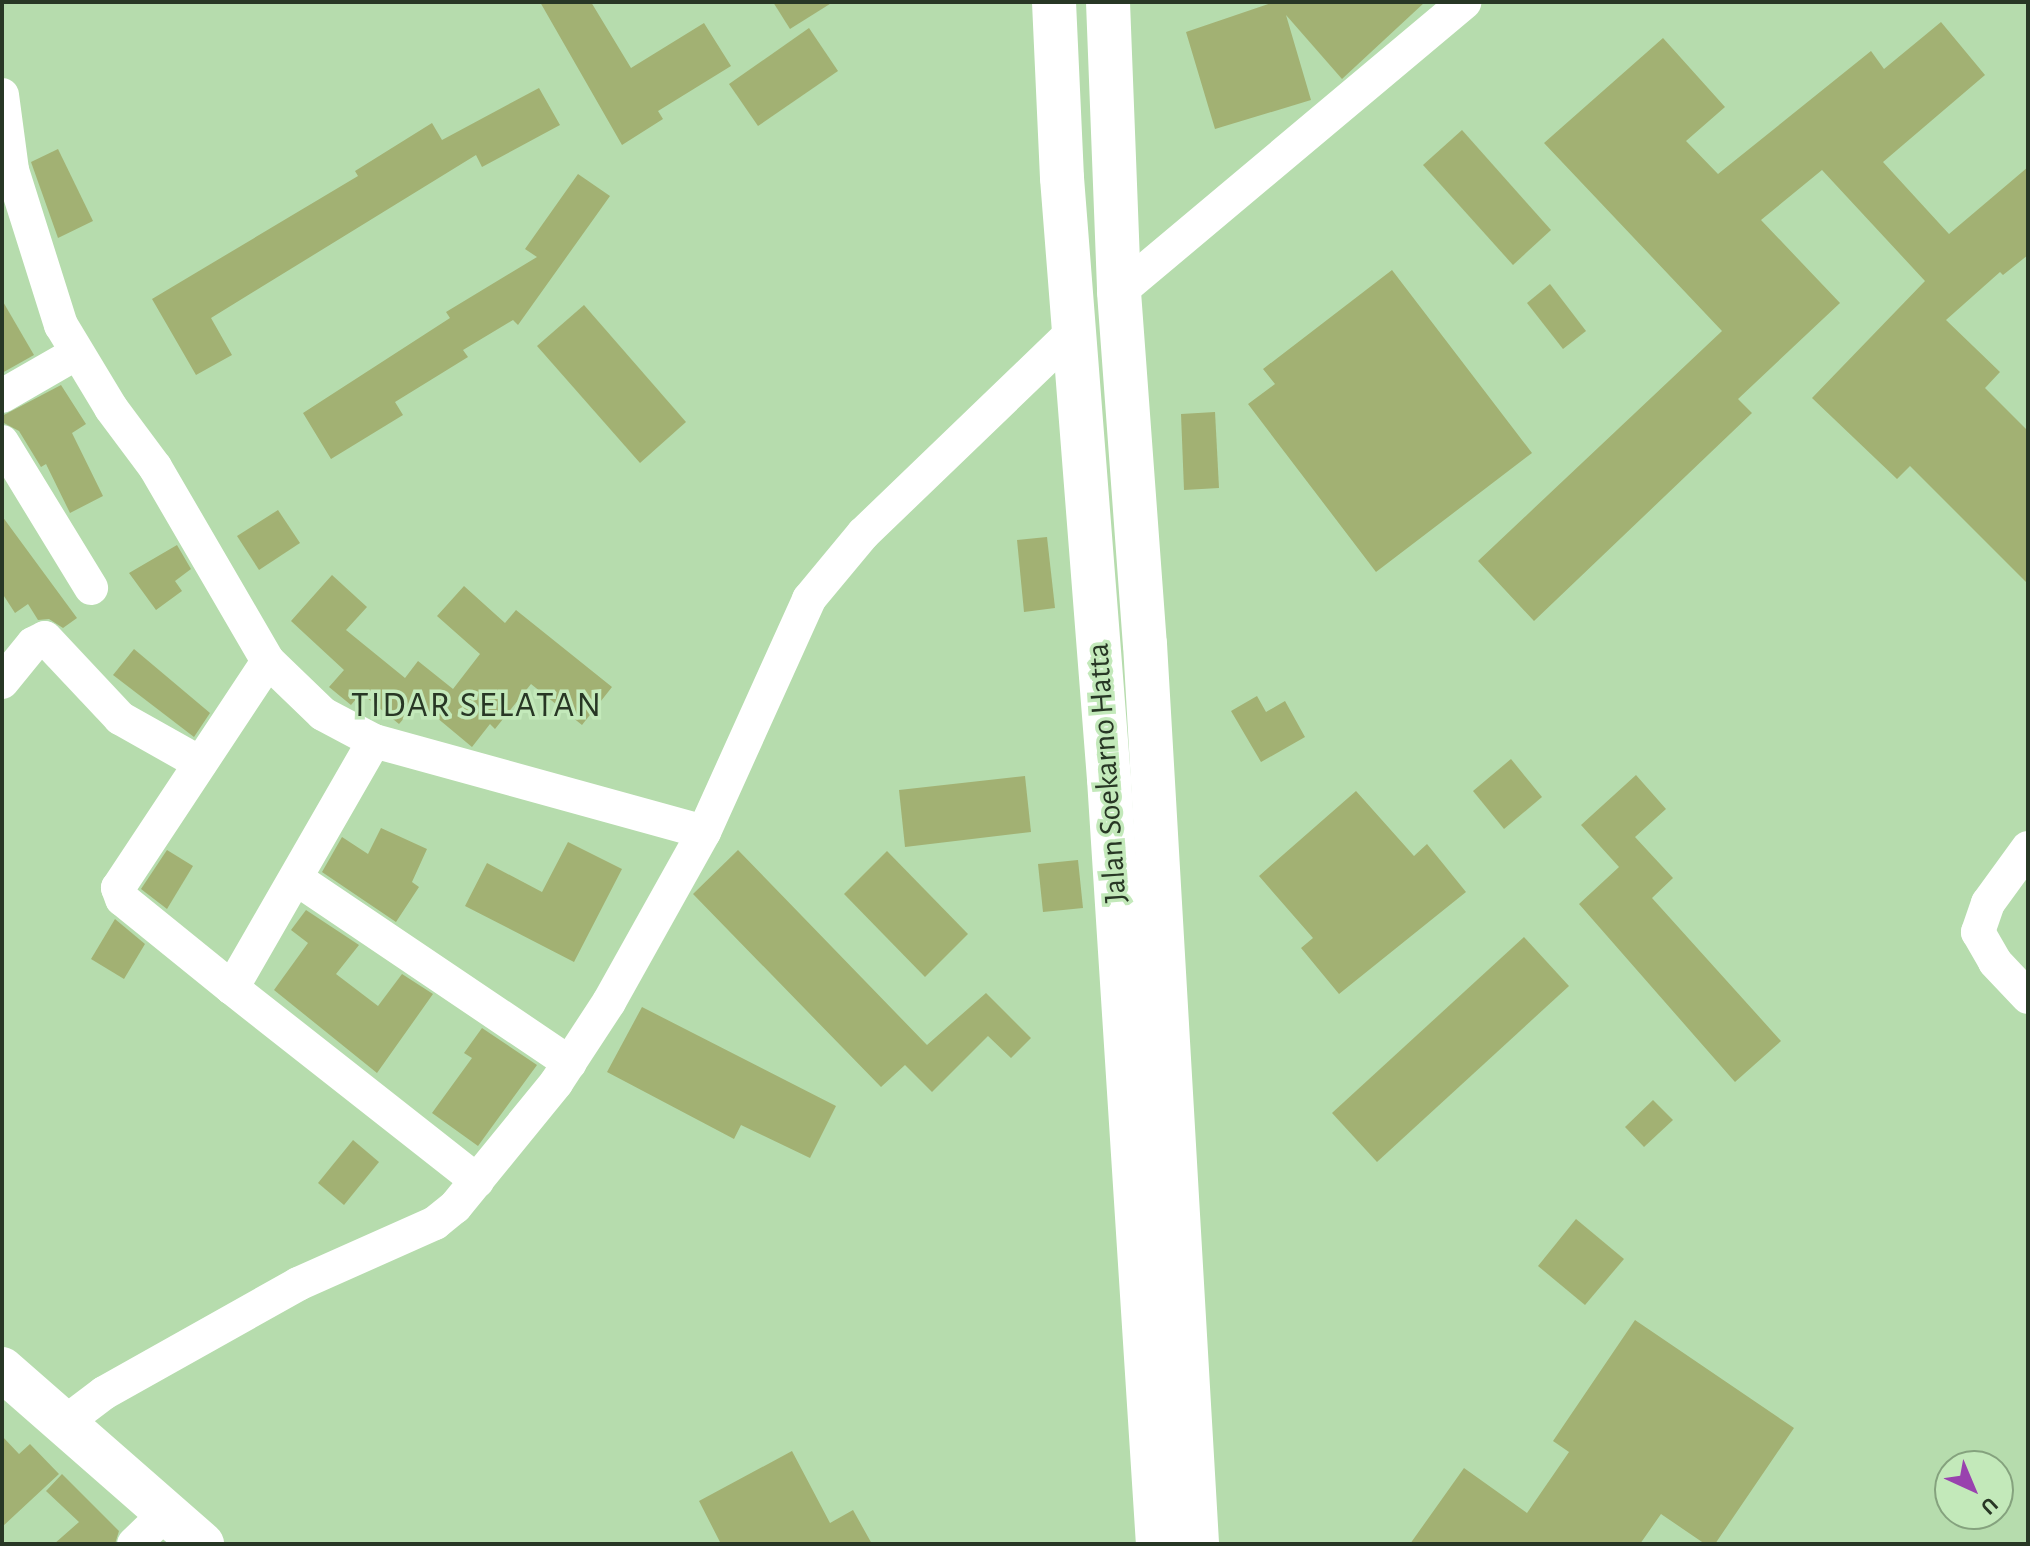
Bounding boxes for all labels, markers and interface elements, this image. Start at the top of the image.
street label: Jalan Soekarno Hatta [1079,642,1135,904]
district label: TIDAR SELATAN [351,684,603,728]
north arrow [1934,1450,2014,1530]
text: U [1977,1493,2002,1519]

